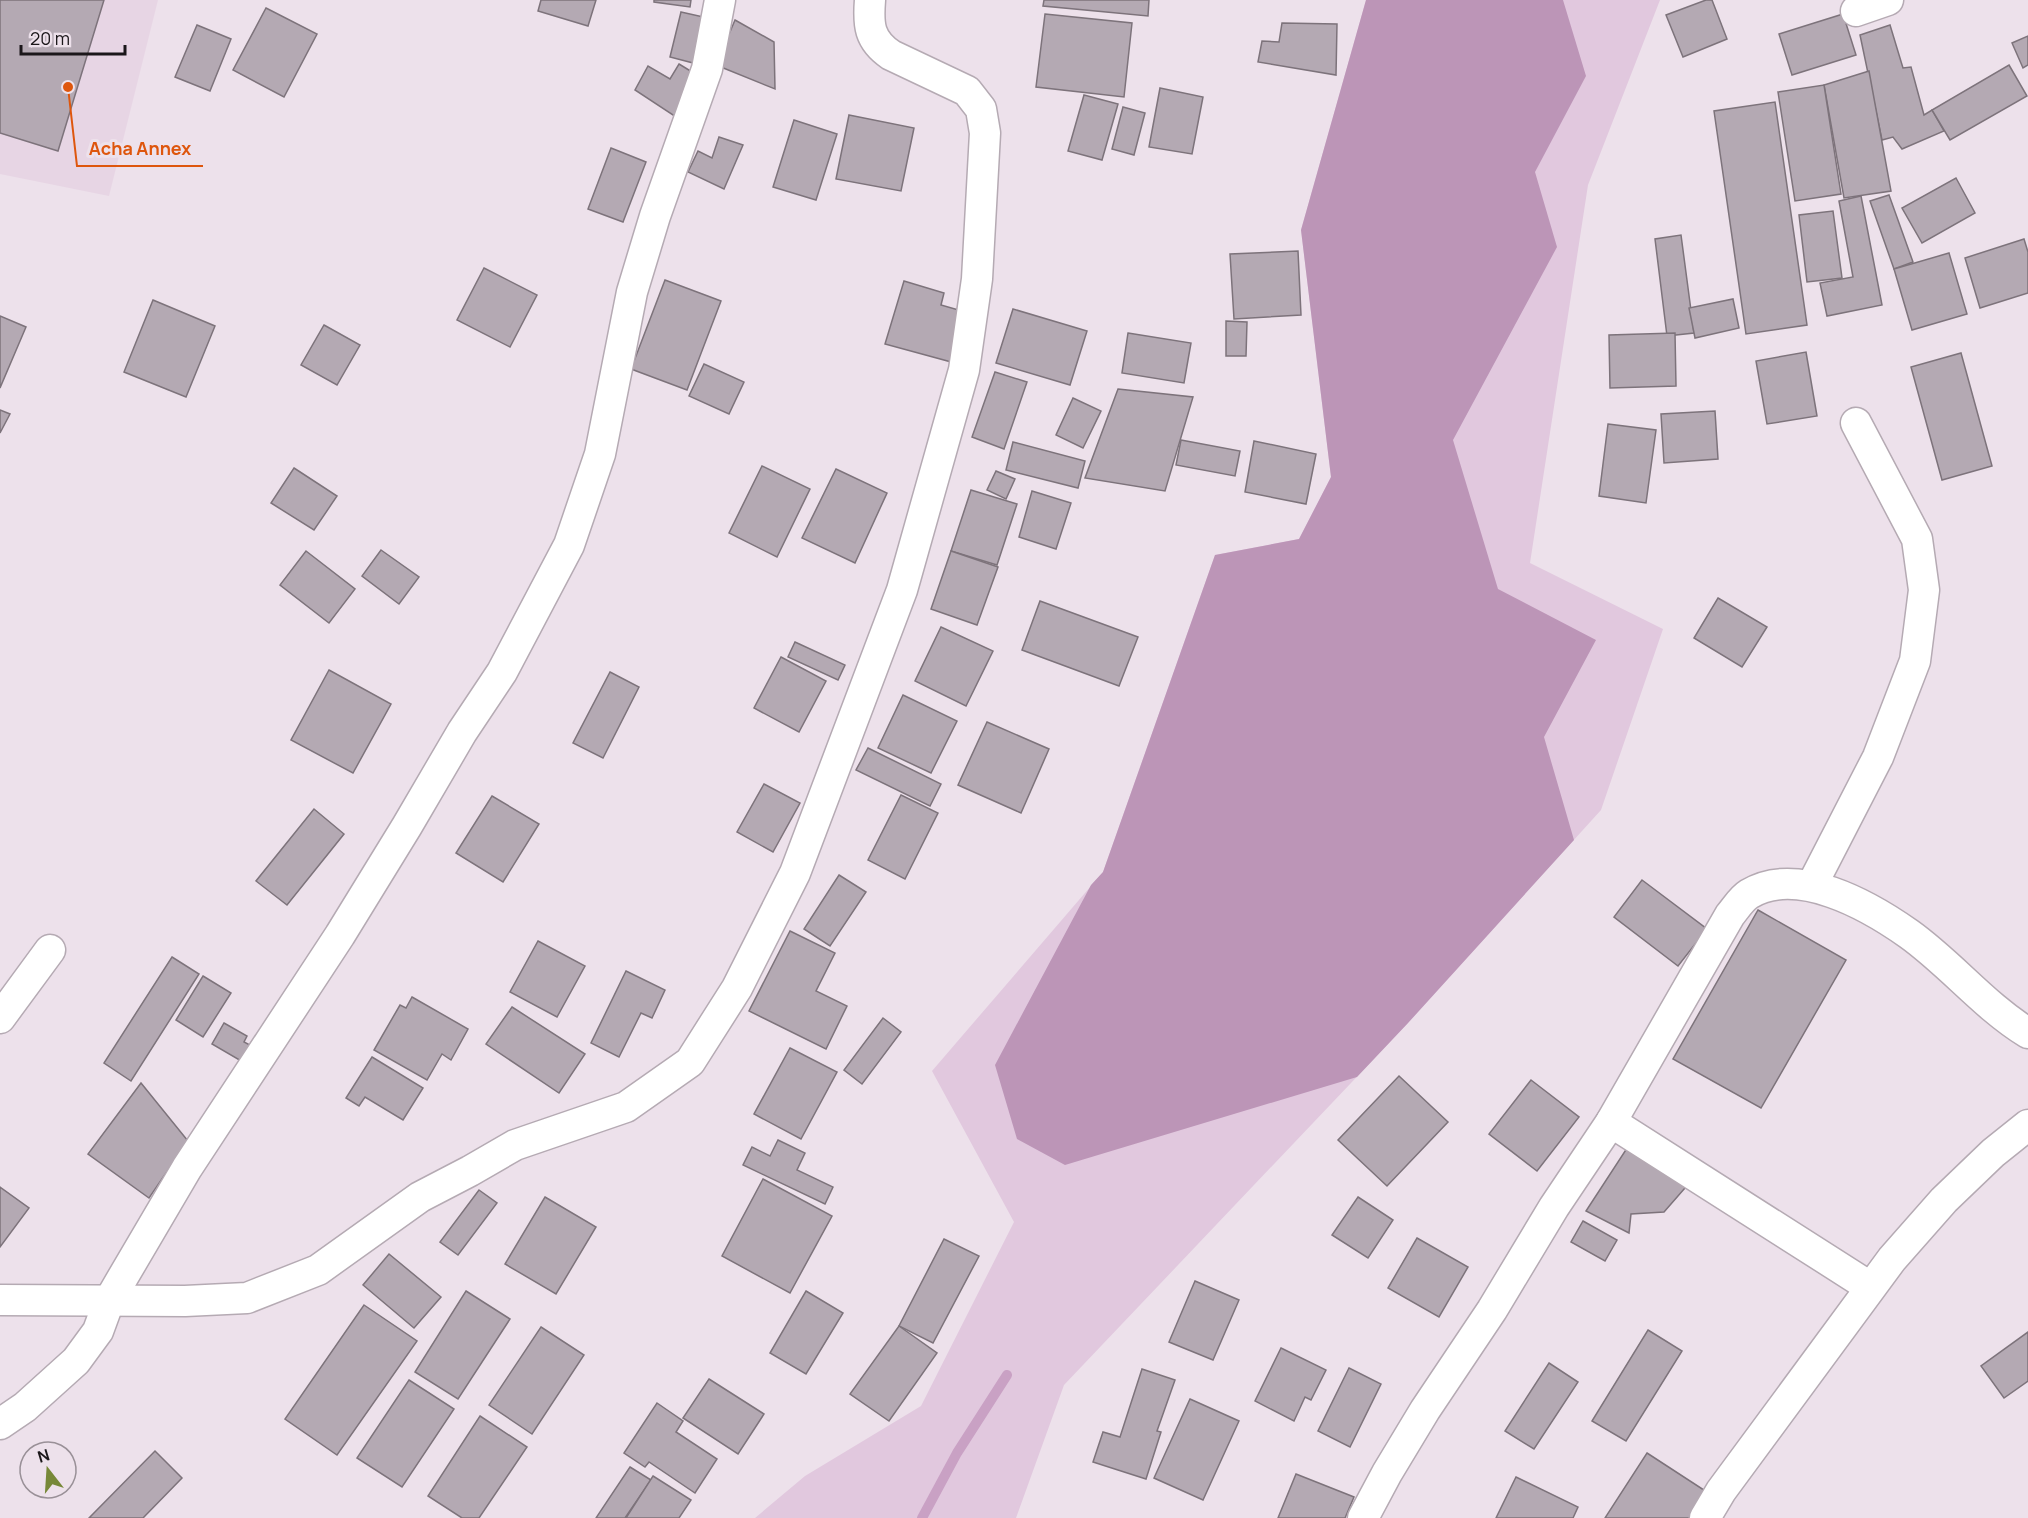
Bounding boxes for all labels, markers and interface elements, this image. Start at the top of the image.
scale bar [21,18,124,56]
text: 20 m [30,26,70,50]
callout: Acha Annex [77,130,203,166]
text: Acha Annex [89,136,191,160]
north arrow [18,1440,78,1500]
text: N [35,1443,52,1468]

